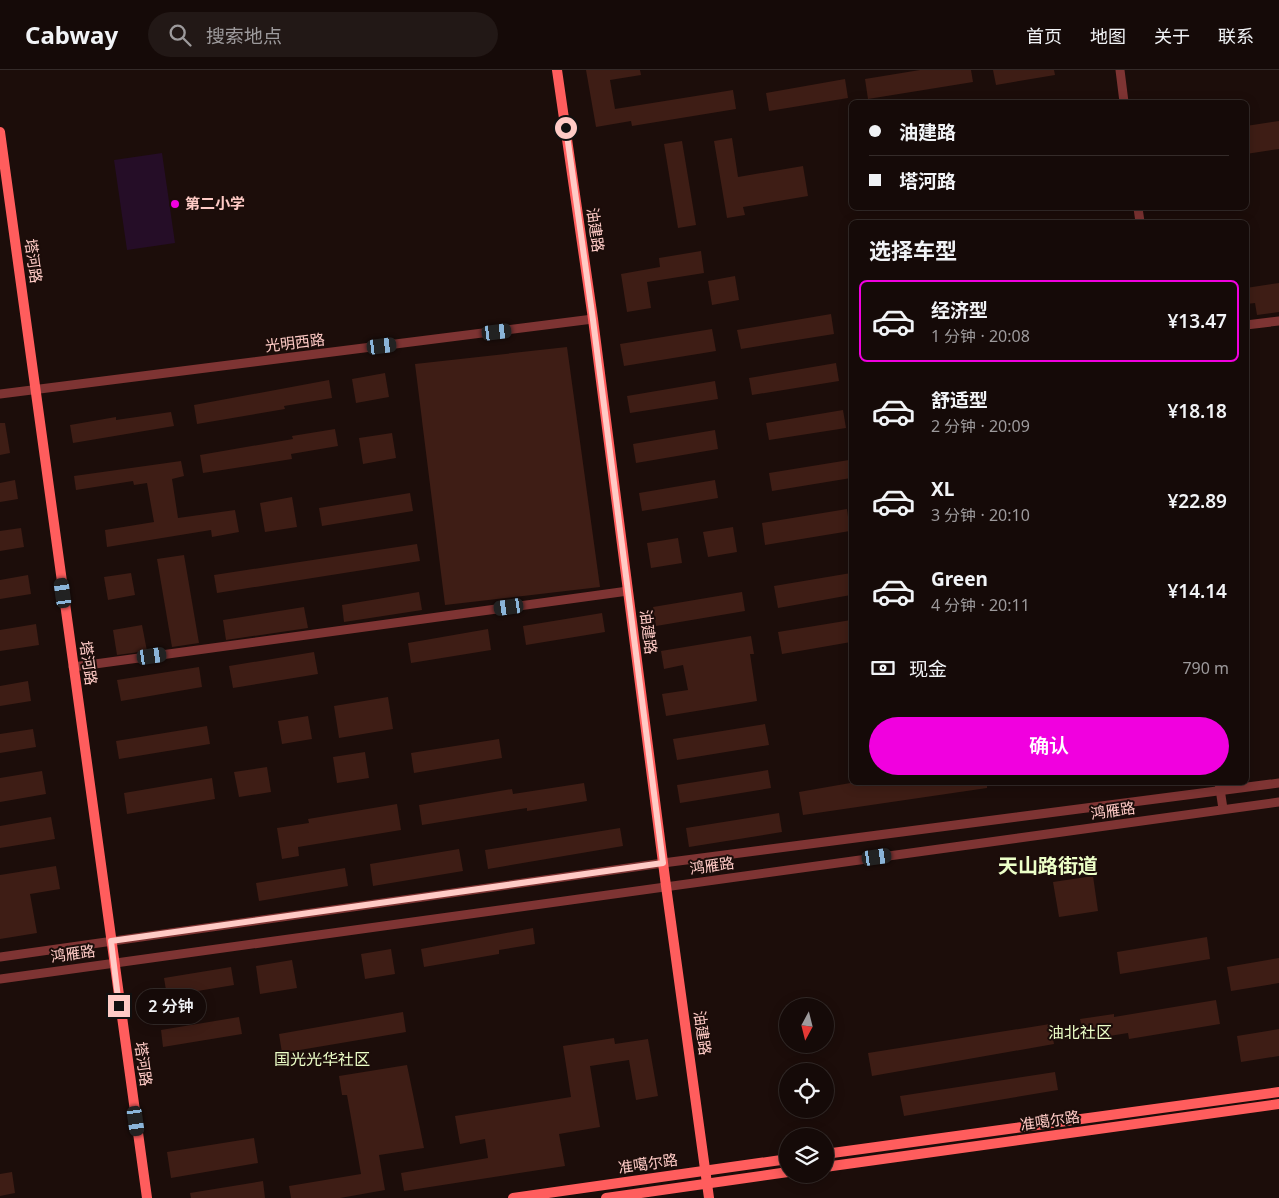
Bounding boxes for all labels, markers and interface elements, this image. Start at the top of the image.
search box [148,12,498,57]
text: Cabway [25,18,118,51]
icon: search [166,21,194,49]
text: 搜索地点 [206,23,282,49]
text: 首页 [1026,24,1062,48]
text: 地图 [1090,24,1126,48]
text: 关于 [1154,24,1190,48]
text: 联系 [1218,24,1254,48]
route start [555,117,577,139]
text: 油建路 [899,119,956,145]
text: 塔河路 [899,168,956,194]
place label: 第二小学 [185,193,245,213]
marker: 第二小学 [169,198,181,210]
street label: 油建路 [583,206,609,254]
text: 选择车型 [869,235,957,265]
street label: 塔河路 [21,237,47,285]
text: 经济型 [931,297,988,323]
icon: car [871,299,916,344]
text: ¥13.47 [1167,308,1227,334]
car [481,323,512,341]
text: 1 分钟 · 20:08 [931,325,1030,347]
street label: 光明西路 [264,328,326,356]
car [366,337,397,355]
text: 舒适型 [931,387,988,413]
icon: car [871,389,916,434]
text: ¥18.18 [1167,398,1227,424]
text: 2 分钟 · 20:09 [931,415,1030,437]
text: XL [931,476,954,502]
icon: car [871,479,916,524]
text: ¥22.89 [1167,488,1227,514]
text: 3 分钟 · 20:10 [931,504,1030,526]
text: Green [931,566,988,592]
icon: car [871,569,916,614]
car [53,577,72,609]
text: ¥14.14 [1167,578,1227,604]
text: 4 分钟 · 20:11 [931,594,1030,616]
car [493,597,524,617]
street label: 油建路 [636,608,662,655]
street label: 塔河路 [76,639,102,687]
car [136,646,167,666]
icon: cash [869,654,897,682]
text: 现金 [909,656,947,682]
text: 790 m [1182,657,1229,679]
button: 确认 [869,717,1229,775]
street label: 鸿雁路 [1089,797,1137,823]
car [861,847,892,867]
street label: 鸿雁路 [688,852,736,878]
district label: 天山路街道 [998,852,1098,879]
street label: 鸿雁路 [49,940,97,966]
callout: 2 分钟 [136,988,206,1024]
route end [108,995,130,1017]
text: 2 分钟 [148,995,194,1017]
north arrow [779,998,834,1052]
map controls [779,998,834,1183]
street label: 油建路 [690,1009,716,1057]
district label: 油北社区 [1048,1021,1112,1043]
street label: 塔河路 [131,1040,157,1088]
district label: 国光光华社区 [274,1048,370,1070]
button: locate [779,1063,834,1118]
car [126,1105,145,1137]
street label: 准噶尔路 [1019,1106,1081,1134]
button: layers [779,1128,834,1183]
street label: 准噶尔路 [617,1149,679,1177]

